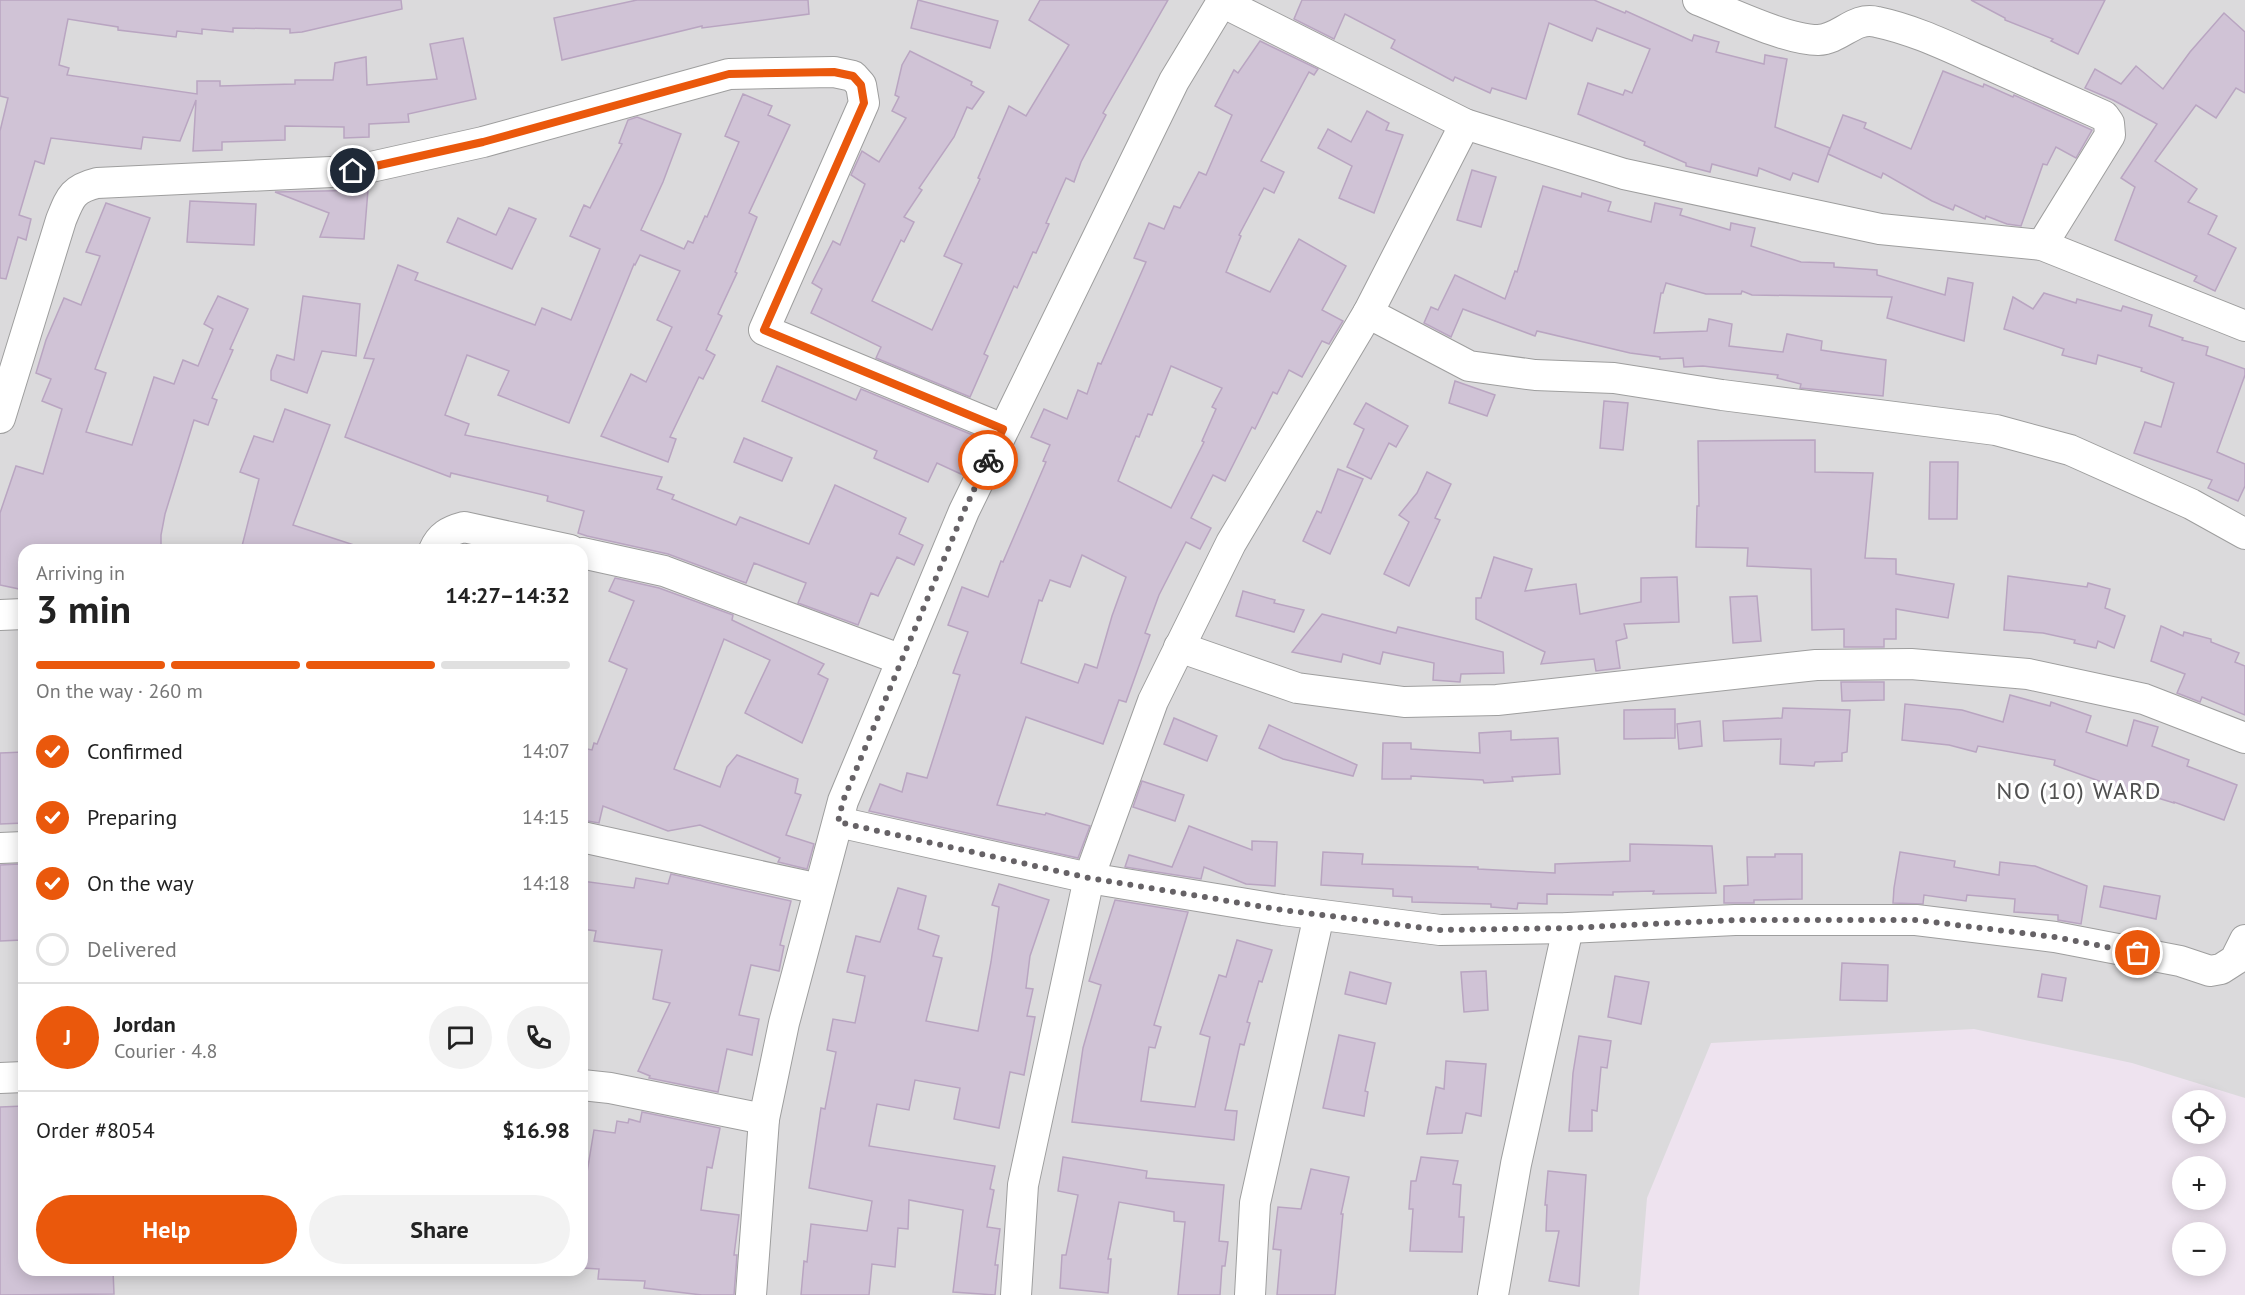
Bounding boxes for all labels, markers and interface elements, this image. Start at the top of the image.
pin [327,145,378,196]
icon: home [336,154,369,187]
courier [958,430,1018,490]
icon: bike [972,444,1005,477]
text: Arriving in [36,560,125,586]
text: 14:27–14:32 [445,581,570,609]
text: 3 min [36,583,131,634]
text: On the way · 260 m [36,678,203,704]
icon: check [36,735,69,768]
text: Confirmed [87,737,183,765]
text: 14:07 [522,738,570,764]
district label: NO (10) WARD [1996,775,2162,806]
icon: check [36,801,69,834]
text: Preparing [87,803,177,831]
text: 14:15 [522,804,570,830]
icon: check [36,867,69,900]
text: On the way [87,869,194,897]
text: 14:18 [522,870,570,896]
pin [2112,927,2163,978]
text: Delivered [87,935,177,963]
icon: bag [2121,936,2154,969]
button: chat [429,1006,492,1069]
button: phone [507,1006,570,1069]
text: Jordan [114,1010,176,1038]
text: J [64,1023,71,1051]
text: Courier · 4.8 [114,1038,217,1064]
map controls [2172,1090,2226,1276]
button: locate [2172,1090,2226,1144]
text: Order #8054 [36,1116,155,1144]
text: $16.98 [502,1116,570,1144]
button: + [2172,1156,2226,1210]
button: Help [36,1195,297,1264]
button: Share [309,1195,570,1264]
button: − [2172,1222,2226,1276]

